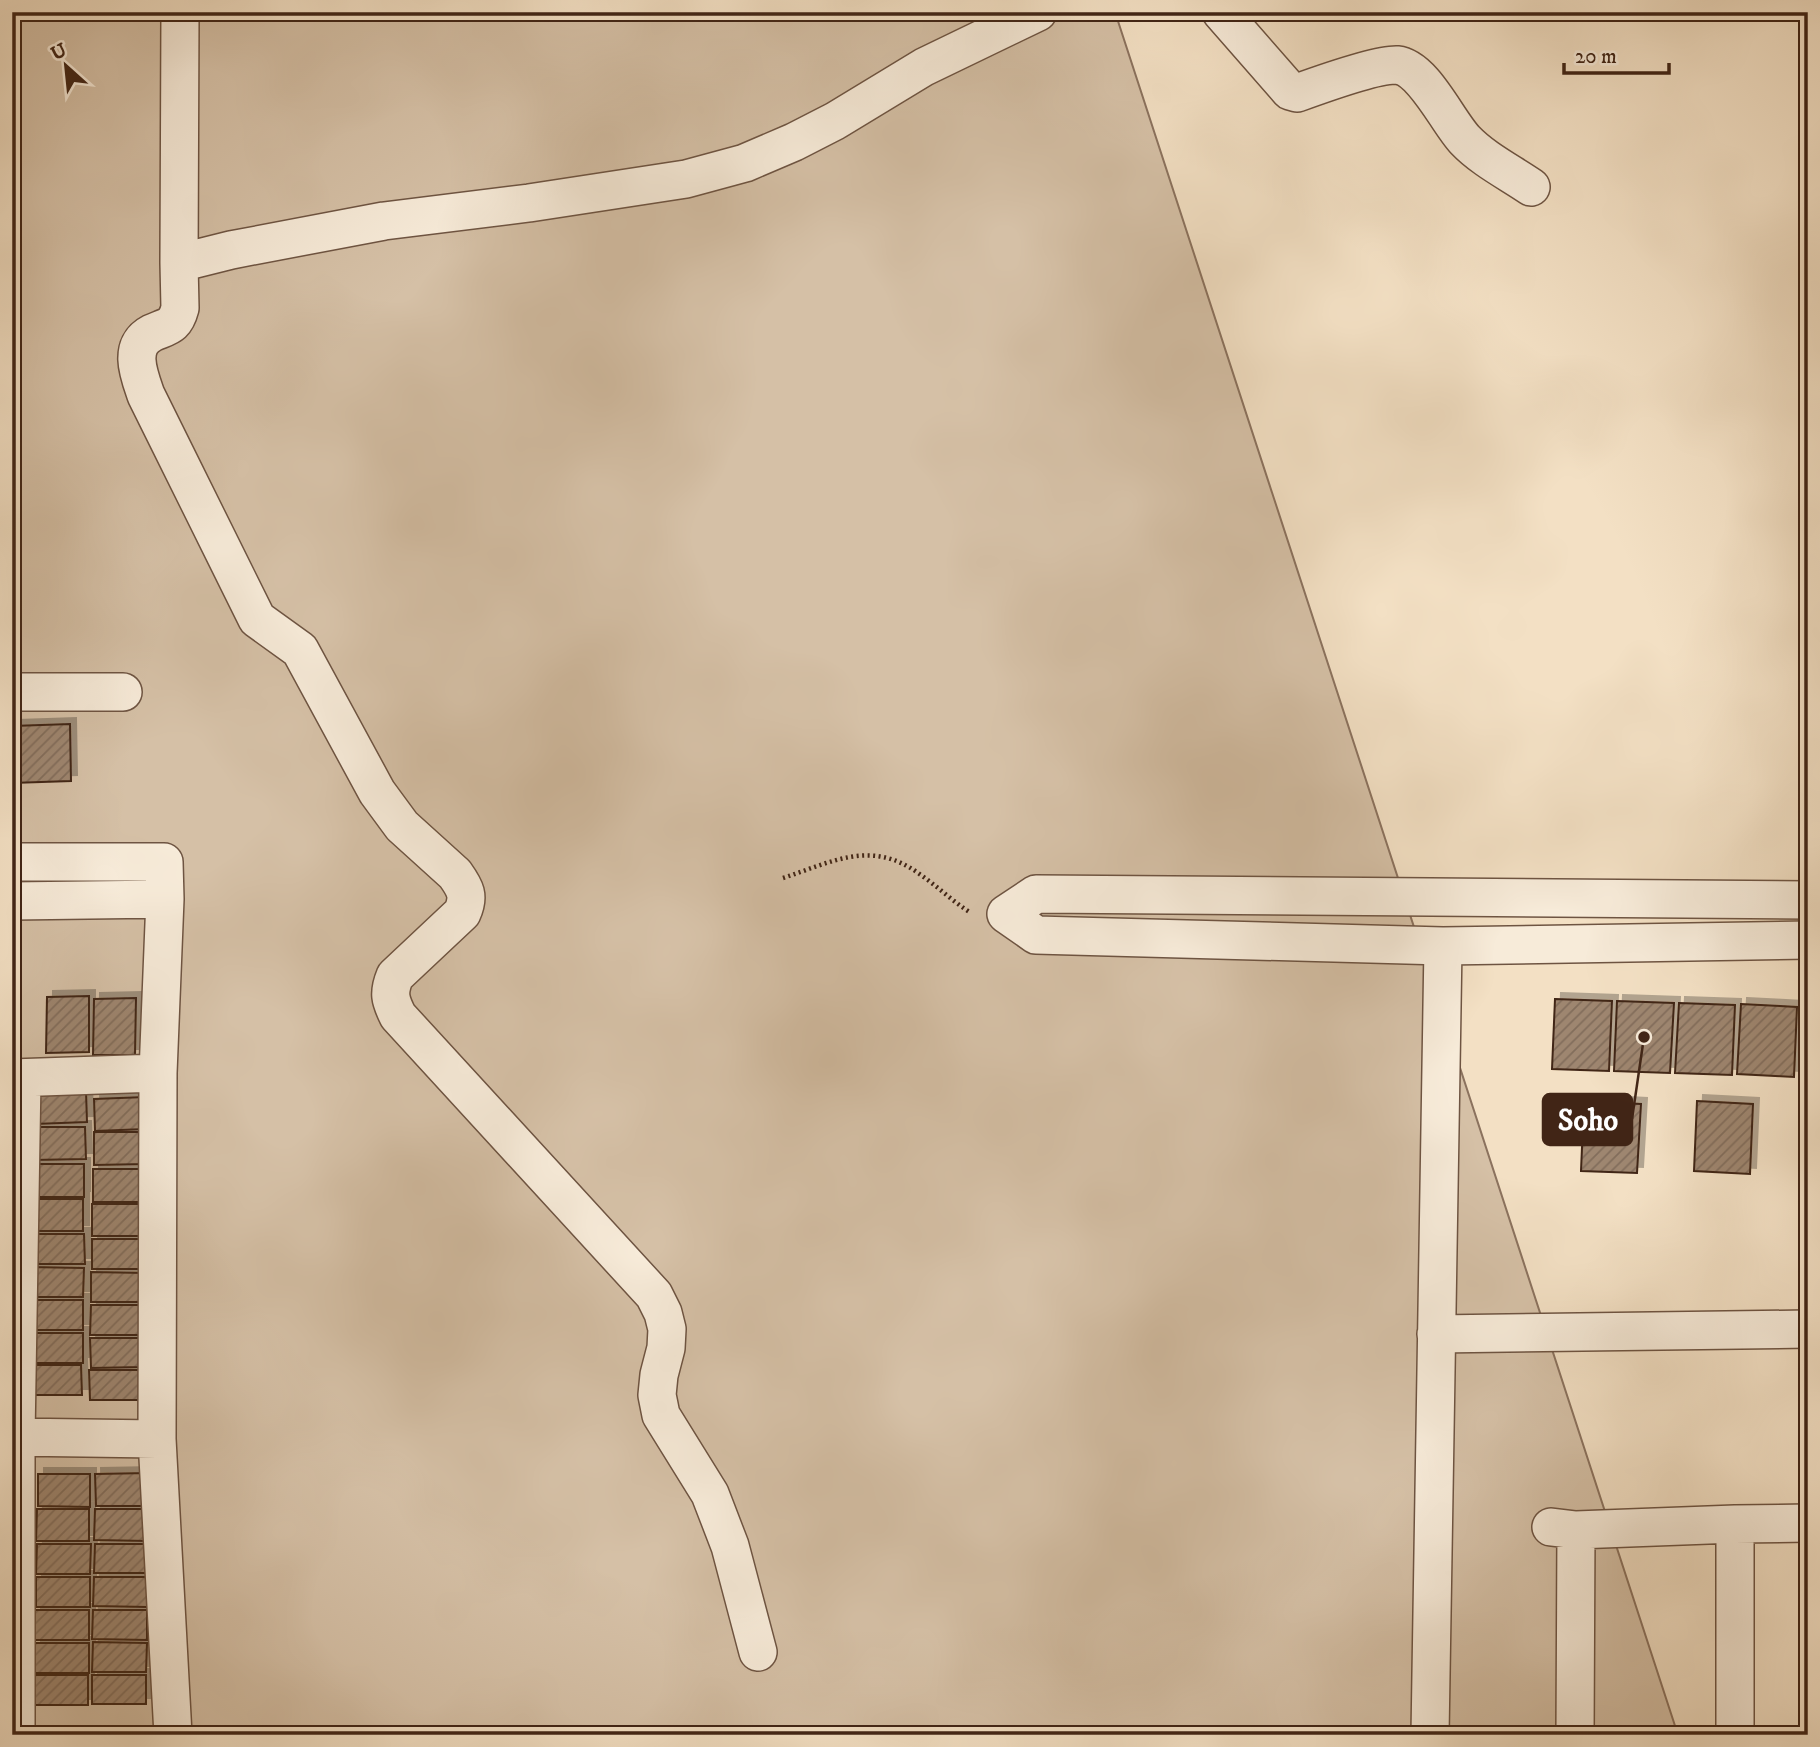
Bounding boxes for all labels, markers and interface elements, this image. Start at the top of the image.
north arrow [32,32,102,102]
scale bar [1564,32,1670,76]
text: U [47,38,71,66]
text: 20 m [1575,44,1617,70]
callout: Soho [1543,1094,1632,1145]
text: Soho [1558,1103,1618,1140]

